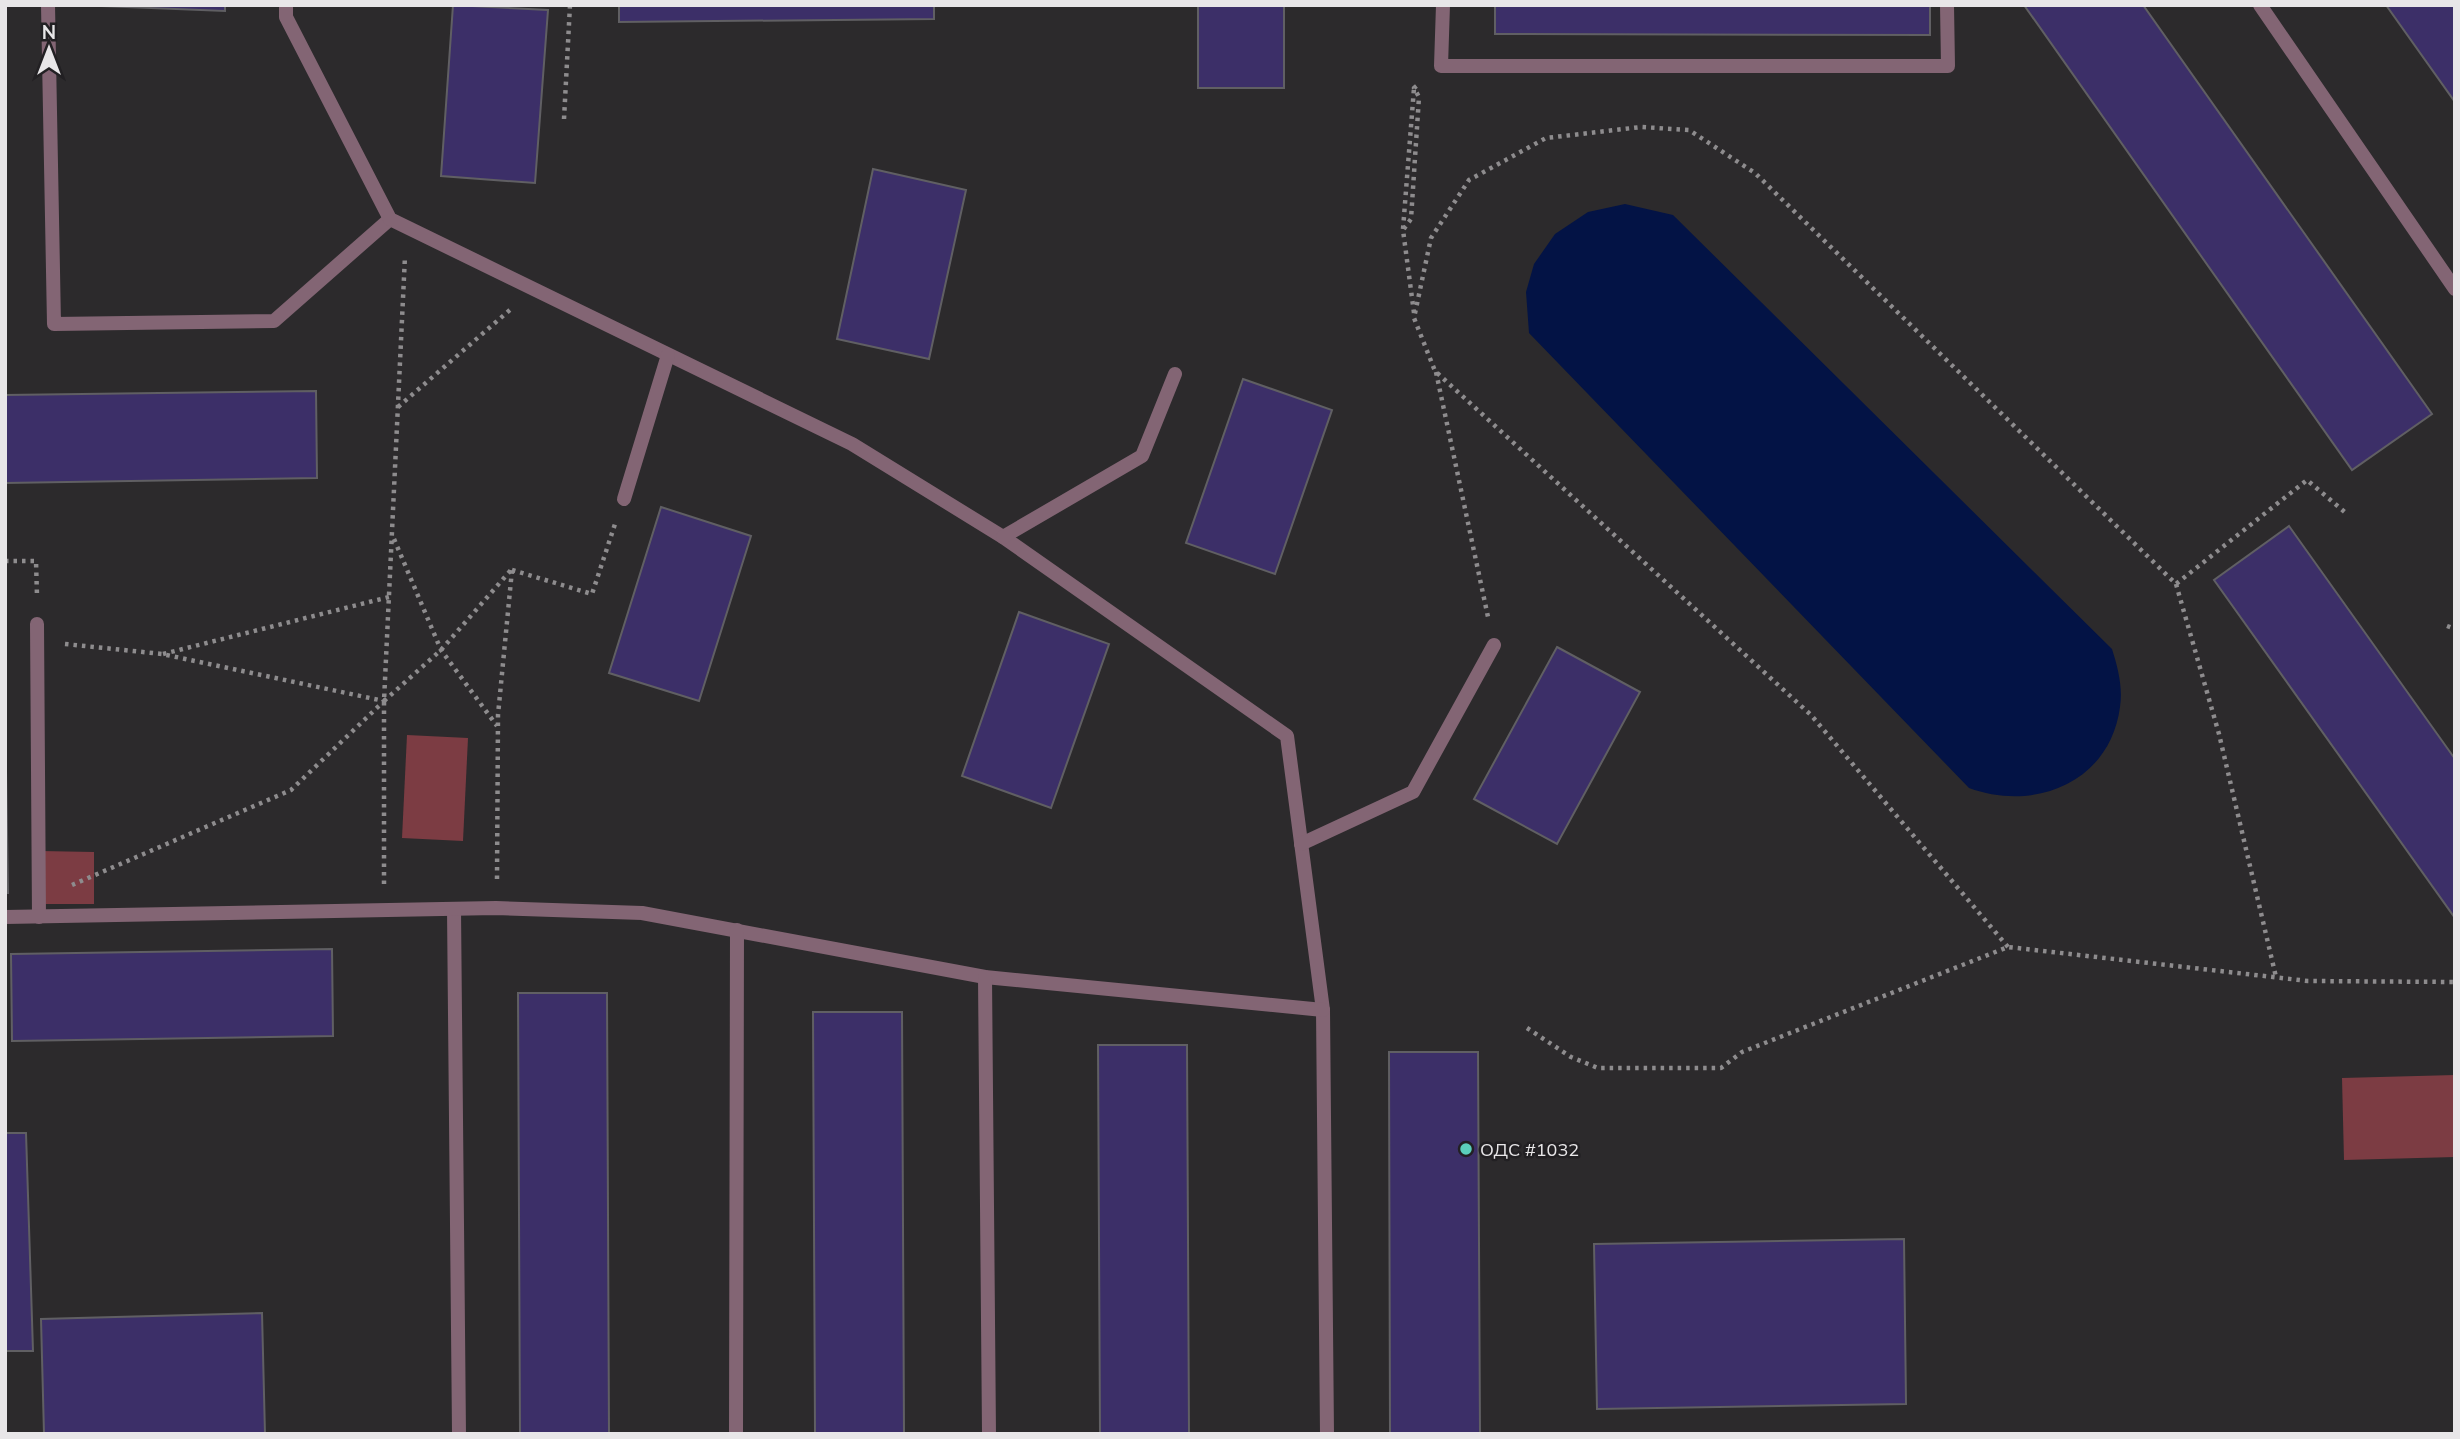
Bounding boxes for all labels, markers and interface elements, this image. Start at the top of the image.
north arrow [14,14,84,84]
text: N [42,20,56,44]
place label: ОДС #1032 [1480,1138,1579,1161]
marker: ОДС #1032 [1458,1141,1474,1157]

